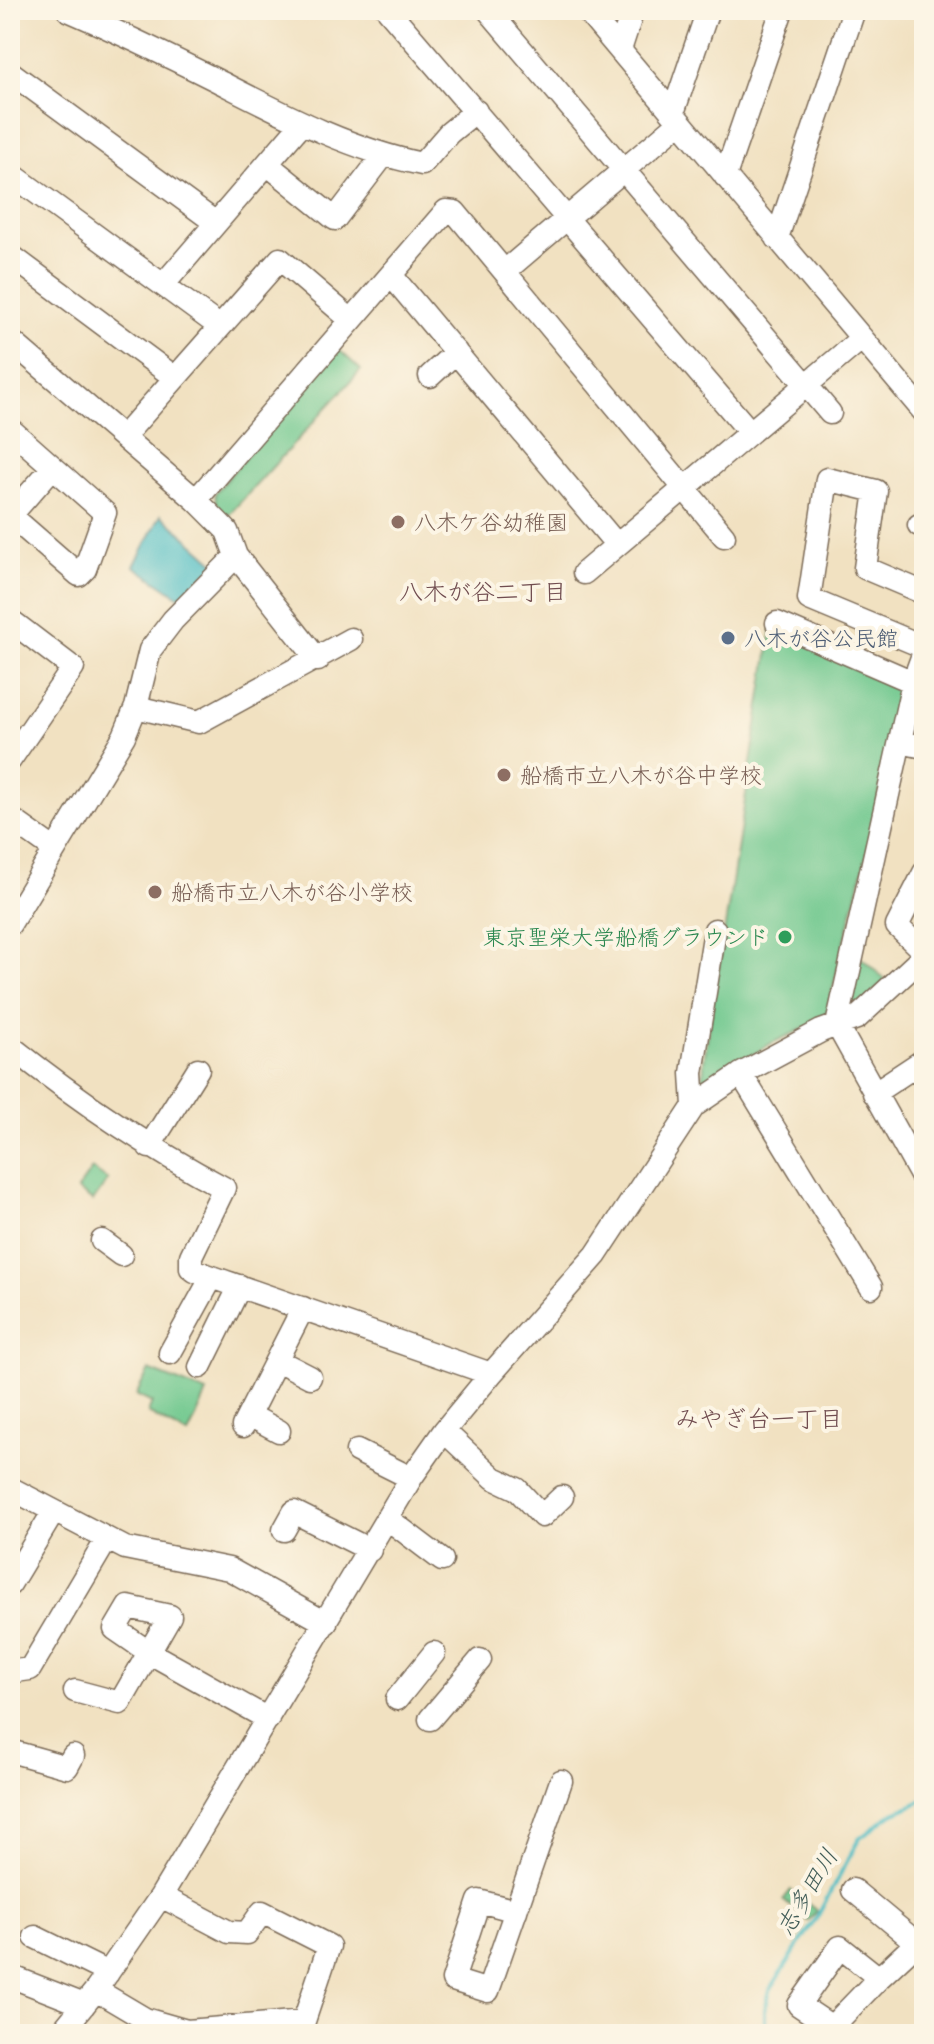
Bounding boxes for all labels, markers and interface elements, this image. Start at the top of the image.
place label: 八木ケ谷幼稚園 [414,510,568,537]
marker: 八木ケ谷幼稚園 [389,513,407,531]
district label: 八木が谷二丁目 [399,578,567,607]
place label: 八木が谷公民館 [744,626,898,653]
marker: 八木が谷公民館 [719,629,737,647]
place label: 船橋市立八木が谷中学校 [520,763,762,790]
marker: 船橋市立八木が谷中学校 [495,766,513,784]
place label: 船橋市立八木が谷小学校 [171,880,413,907]
marker: 船橋市立八木が谷小学校 [146,883,164,901]
place label: 東京聖栄大学船橋グラウンド [483,925,769,952]
marker: 東京聖栄大学船橋グラウンド [776,928,794,946]
district label: みやぎ台一丁目 [675,1405,843,1434]
water label: 志多田川 [770,1844,845,1941]

